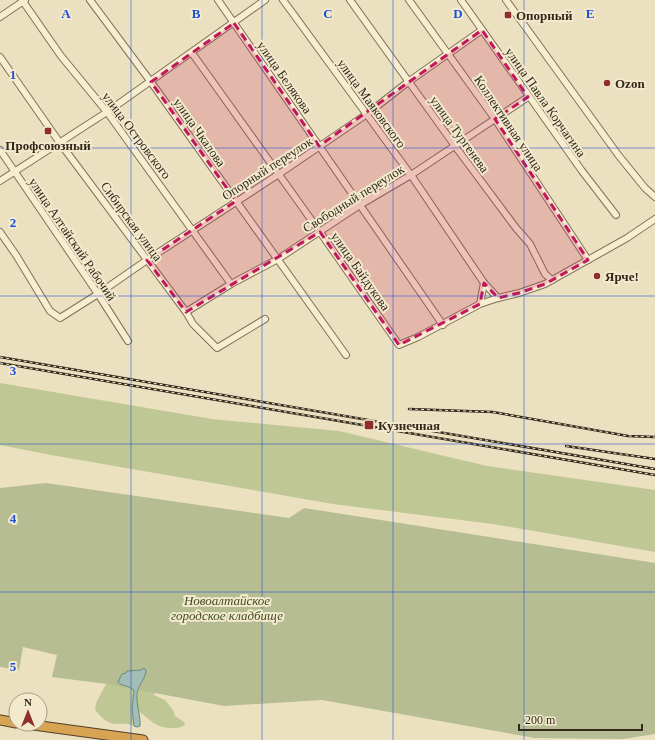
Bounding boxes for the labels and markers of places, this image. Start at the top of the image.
place label: Опорный [516,8,573,23]
marker: Опорный [503,10,513,20]
place label: Ozon [615,76,645,91]
marker: Ozon [602,78,612,88]
marker: Профсоюзный [43,126,53,136]
place label: Профсоюзный [5,138,91,153]
place label: Ярче! [605,269,639,284]
marker: Ярче! [592,271,602,281]
place label: Кузнечная [378,418,440,433]
marker: Кузнечная [363,419,375,431]

